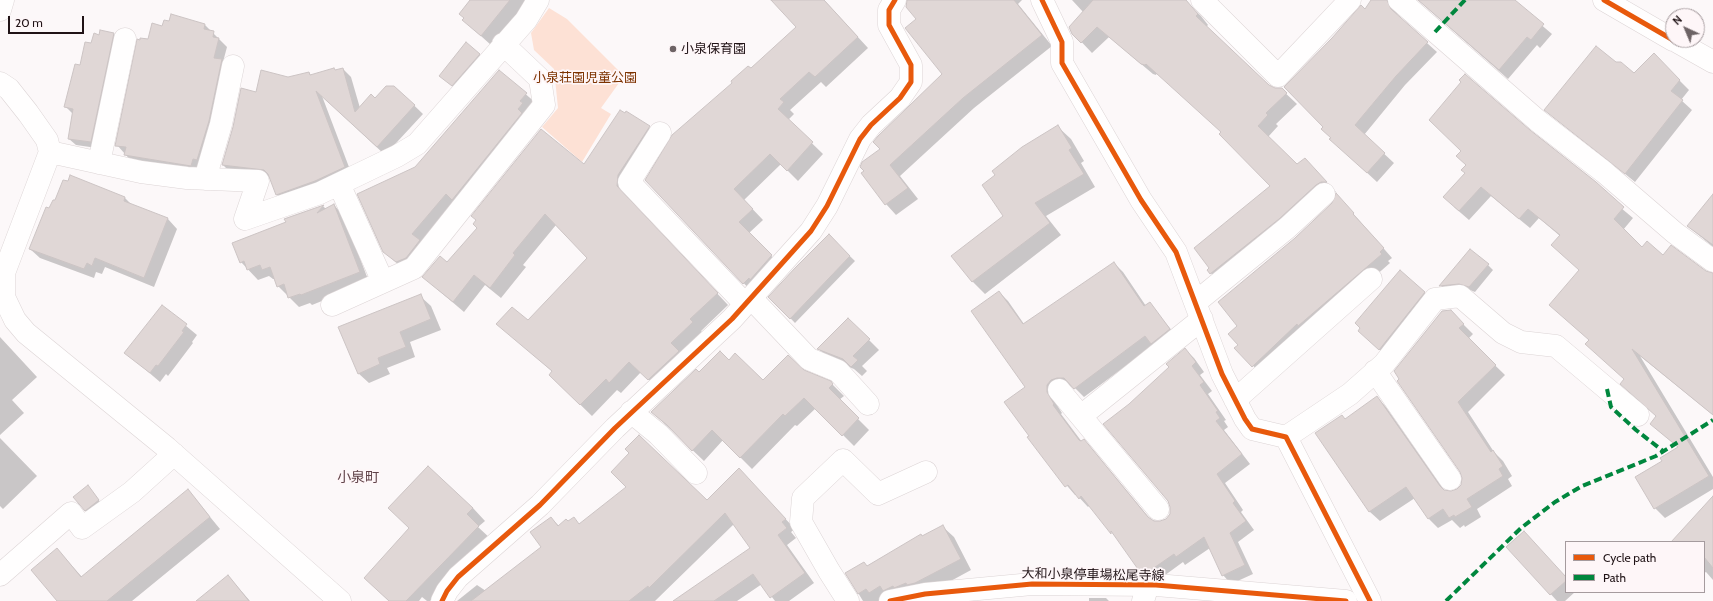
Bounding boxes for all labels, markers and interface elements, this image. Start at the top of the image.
scale bar [10,8,86,34]
north arrow [1665,8,1705,48]
text: N [1670,12,1685,28]
text: 20 m [15,15,43,30]
place label: 小泉保育園 [681,41,746,57]
marker: 小泉保育園 [668,44,678,54]
park label: 小泉荘園児童公園 [533,70,637,86]
district label: 小泉町 [337,470,379,486]
legend [1565,541,1705,593]
text: Cycle path [1603,550,1656,565]
street label: 大和小泉停車場松尾寺線 [1021,566,1165,584]
text: Path [1603,570,1626,585]

